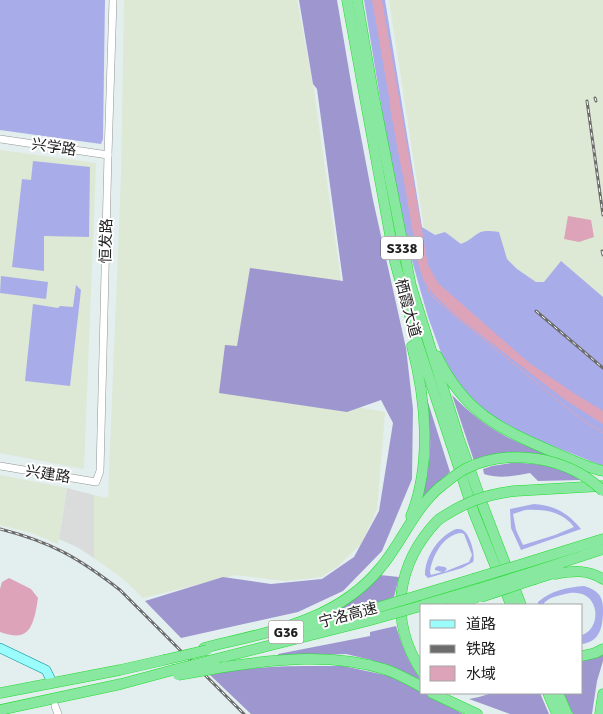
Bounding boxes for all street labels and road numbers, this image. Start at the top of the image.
street label: 兴学路 [30,135,78,159]
street label: 恒发路 [97,218,115,264]
road number: S338 [381,237,423,260]
street label: 栖霞大道 [392,277,424,339]
street label: 兴建路 [24,462,72,486]
street label: 宁洛高速 [317,599,379,631]
road number: G36 [268,620,304,644]

